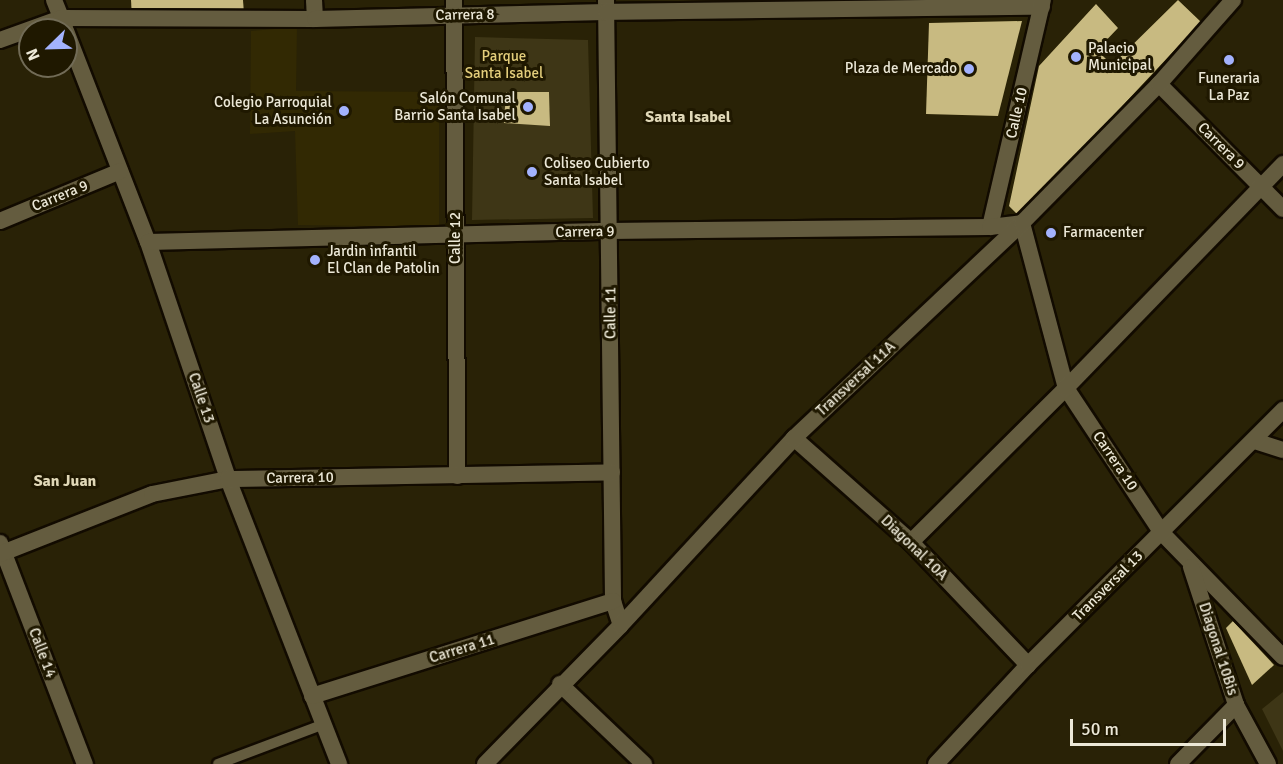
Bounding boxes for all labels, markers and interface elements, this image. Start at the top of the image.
street label: Carrera 8 [435,5,495,25]
north arrow [18,18,78,78]
place label: Palacio Municipal [1088,39,1152,74]
text: N [22,45,45,63]
park label: Parque Santa Isabel [465,47,543,82]
marker: Palacio Municipal [1069,50,1083,64]
marker: Funeraria La Paz [1222,53,1236,67]
place label: Plaza de Mercado [845,60,957,78]
marker: Plaza de Mercado [962,62,976,76]
place label: Funeraria La Paz [1198,69,1260,104]
street label: Calle 10 [1002,86,1032,140]
place label: Salón Comunal Barrio Santa Isabel [394,89,516,124]
place label: Colegio Parroquial La Asunción [214,93,332,128]
marker: Salón Comunal Barrio Santa Isabel [521,100,535,114]
marker: Colegio Parroquial La Asunción [337,104,351,118]
district label: Santa Isabel [645,107,731,127]
street label: Carrera 9 [1194,119,1248,173]
place label: Coliseo Cubierto Santa Isabel [544,154,650,189]
marker: Coliseo Cubierto Santa Isabel [525,165,539,179]
street label: Carrera 9 [29,177,91,215]
street label: Calle 12 [447,212,465,264]
street label: Carrera 9 [555,222,615,242]
place label: Farmacenter [1063,224,1144,242]
marker: Farmacenter [1044,226,1058,240]
place label: Jardin infantil El Clan de Patolin [327,242,440,277]
marker: Jardin infantil El Clan de Patolin [308,253,322,267]
street label: Calle 11 [602,287,620,339]
street label: Transversal 11A [813,338,899,420]
street label: Calle 13 [184,370,218,426]
street label: Carrera 10 [1089,428,1141,494]
street label: Carrera 10 [266,468,334,488]
district label: San Juan [34,471,96,491]
street label: Diagonal 10A [877,512,951,584]
street label: Transversal 13 [1069,547,1147,625]
street label: Diagonal 10Bis [1195,600,1241,698]
street label: Calle 14 [24,625,60,681]
street label: Carrera 11 [427,631,497,667]
scale bar [1073,707,1229,745]
text: 50 m [1081,718,1119,740]

